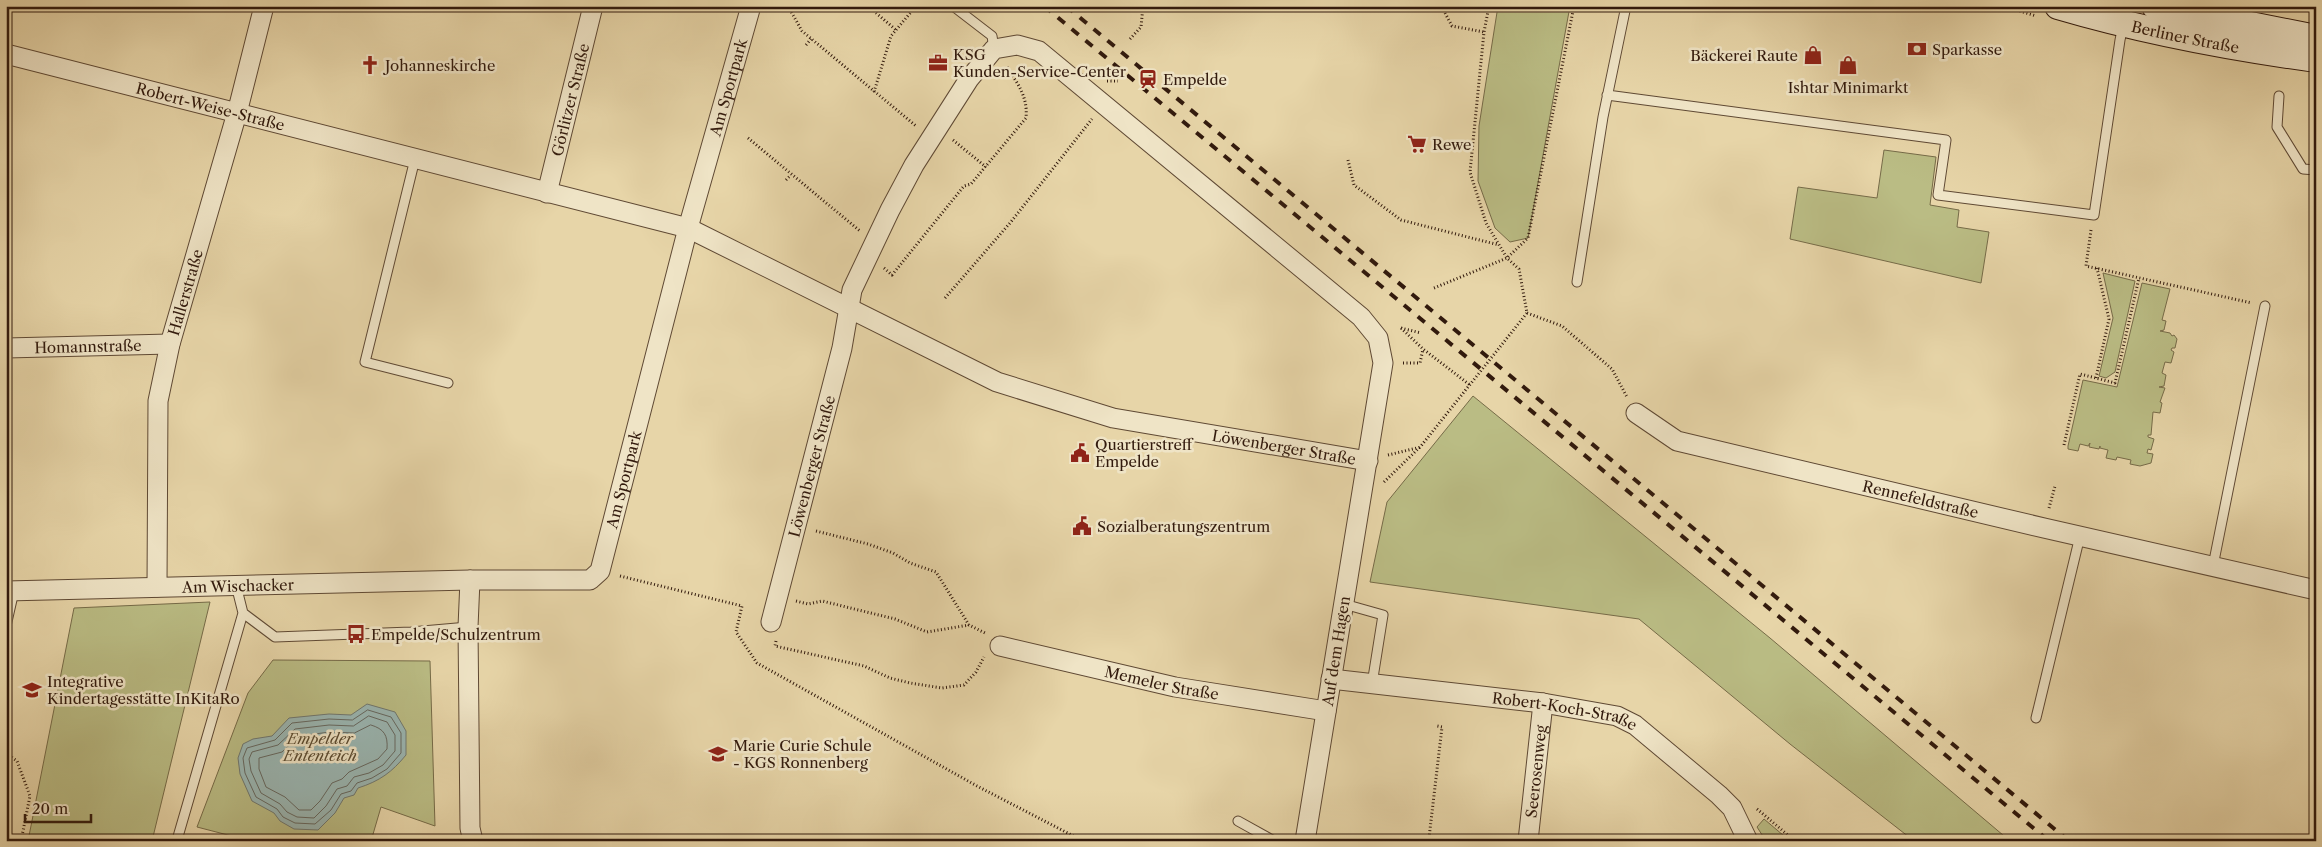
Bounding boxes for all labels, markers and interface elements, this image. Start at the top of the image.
street label: Berliner Straße [2130,16,2241,57]
street label: Am Sportpark [705,35,751,139]
bank icon: Sparkasse [1906,38,1928,60]
place label: Sparkasse [1932,40,2002,59]
street label: Görlitzer Straße [547,41,593,158]
shop icon: Bäckerei Raute [1802,44,1824,66]
place label: KSG Kunden-Service-Center [953,45,1127,81]
place label: Bäckerei Raute [1690,46,1798,65]
office icon: KSG Kunden-Service-Center [927,52,949,74]
church icon: Johanneskirche [359,54,381,76]
shop icon: Ishtar Minimarkt [1837,54,1859,76]
place label: Johanneskirche [383,56,495,75]
station icon: Empelde [1137,68,1159,90]
place label: Empelde [1163,70,1227,89]
street label: Robert-Weise-Straße [134,78,287,134]
place label: Ishtar Minimarkt [1788,78,1909,97]
supermarket icon: Rewe [1406,133,1428,155]
place label: Rewe [1432,135,1471,154]
street label: Hallerstraße [163,247,207,338]
street label: Homannstraße [34,335,142,357]
street label: Löwenberger Straße [784,393,839,539]
street label: Löwenberger Straße [1211,425,1357,468]
street label: Am Sportpark [602,427,645,531]
place label: Quartierstreff Empelde [1095,435,1194,471]
public building icon: Quartierstreff Empelde [1069,442,1091,464]
street label: Rennefeldstraße [1861,476,1980,522]
public building icon: Sozialberatungszentrum [1071,515,1093,537]
place label: Sozialberatungszentrum [1097,517,1270,536]
street label: Am Wischacker [181,575,295,596]
street label: Auf dem Hagen [1318,594,1354,708]
bus stop icon: Empelde/Schulzentrum [345,623,367,645]
place label: Empelde/Schulzentrum [371,625,541,644]
street label: Memeler Straße [1103,661,1220,703]
place label: Integrative Kindertagesstätte InKitaRo [47,672,240,708]
school or university icon: Integrative Kindertagesstätte InKitaRo [21,679,43,701]
street label: Robert-Koch-Straße [1491,688,1640,734]
street label: Seerosenweg [1521,724,1550,819]
park label: Empelder Ententeich [282,729,357,765]
place label: Marie Curie Schule - KGS Ronnenberg [733,736,872,772]
school or university icon: Marie Curie Schule - KGS Ronnenberg [707,743,729,765]
scale bar [25,792,91,824]
text: 20 m [32,799,68,818]

